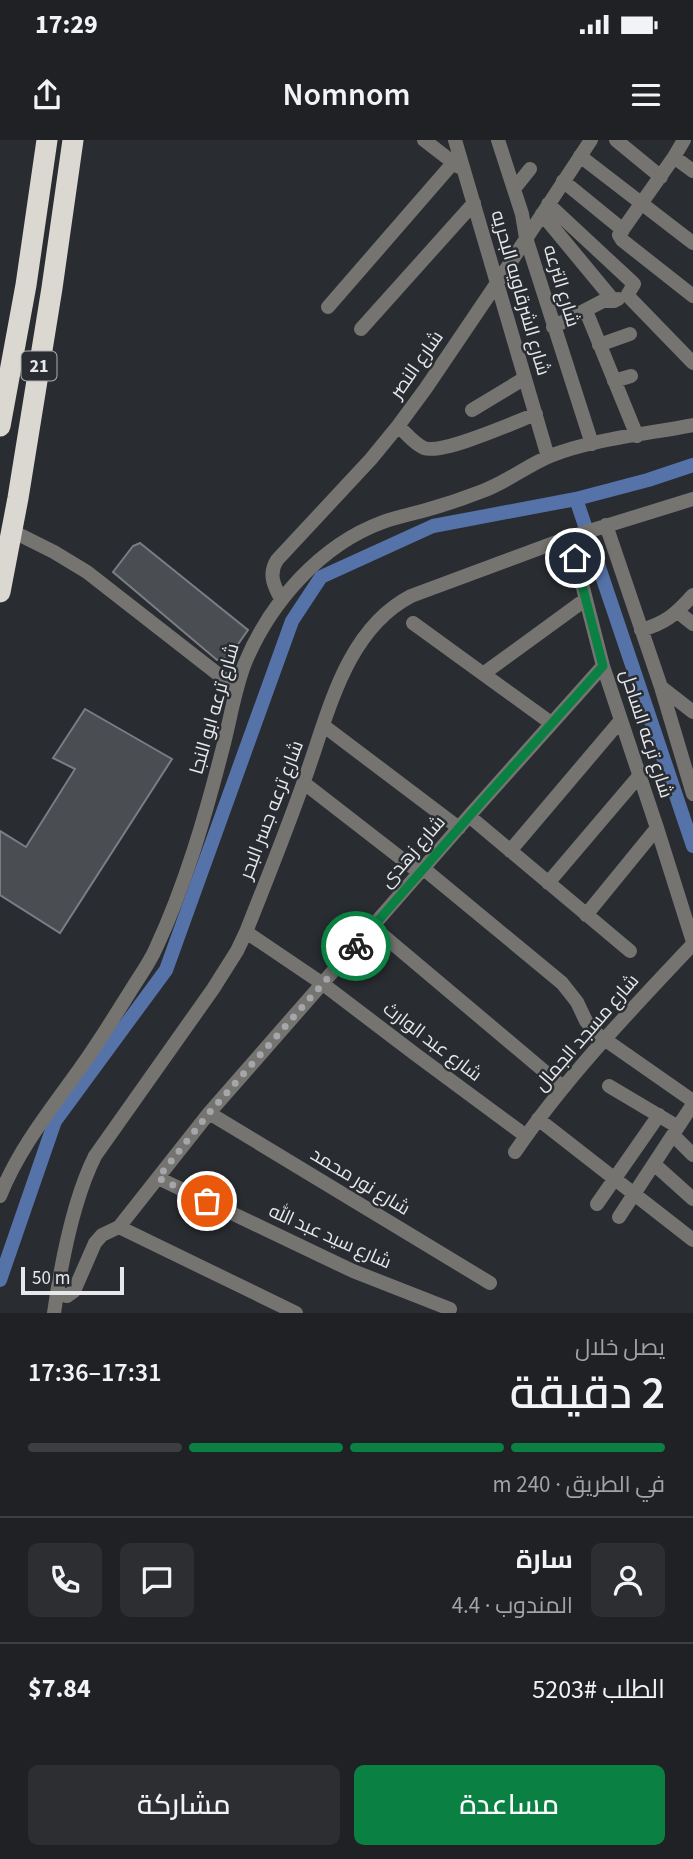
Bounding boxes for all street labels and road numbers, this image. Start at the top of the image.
street label: شارع الشرقاويه البحريه [484,207,556,379]
street label: شارع الترعه [536,242,586,330]
street label: شارع النصر [383,325,450,405]
road number: 21 [22,351,56,380]
street label: شارع ترعه ابو النجا [183,640,247,778]
street label: شارع ترعه الساحل [613,666,679,802]
street label: شارع ترعه جسر البحر [233,737,311,884]
street label: شارع زهدى [374,810,452,894]
street label: شارع مسجد الجمال [528,969,646,1097]
street label: شارع عبد الوارث [377,996,487,1088]
street label: شارع نور محمد [305,1142,415,1222]
street label: شارع سيد عبد الله [264,1198,396,1276]

